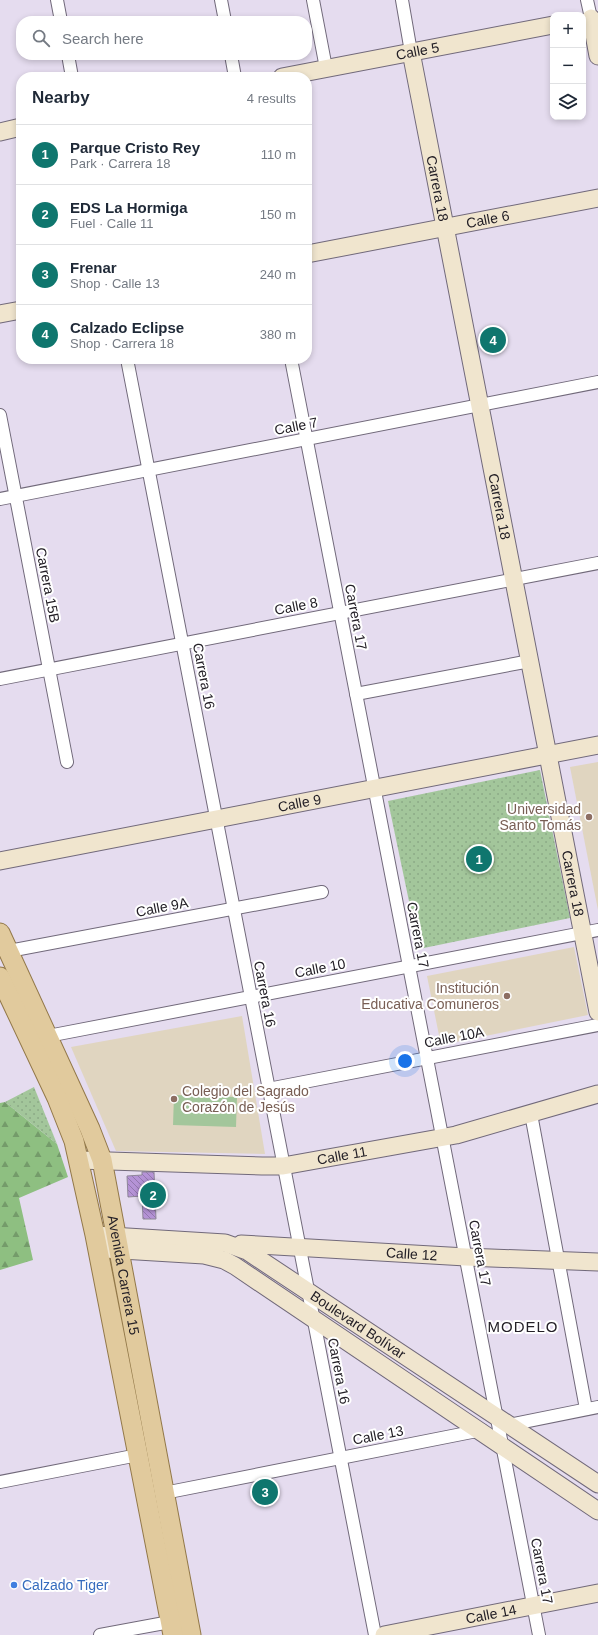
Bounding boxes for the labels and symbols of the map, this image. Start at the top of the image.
street label: Calle 5 [395,39,441,63]
street label: Carrera 18 [423,154,452,223]
street label: Calle 6 [465,207,511,231]
pin: 4 [480,325,506,355]
street label: Calle 7 [273,414,319,438]
street label: Carrera 18 [485,472,514,541]
street label: Carrera 15B [33,546,63,624]
street label: Carrera 17 [342,583,370,652]
street label: Calle 8 [273,594,319,618]
street label: Carrera 16 [190,642,218,711]
street label: Calle 9 [276,791,323,815]
place label: Universidad Santo Tomás [500,801,581,833]
marker: Universidad Santo Tomás [584,812,594,822]
pin: 1 [466,844,492,874]
street label: Carrera 18 [559,849,587,918]
street label: Calle 9A [134,894,190,920]
street label: Carrera 17 [404,901,432,970]
street label: Calle 10 [293,955,347,981]
street label: Carrera 16 [251,960,279,1029]
place label: Institución Educativa Comuneros [361,980,499,1012]
marker: Institución Educativa Comuneros [502,991,512,1001]
street label: Calle 10A [423,1023,486,1051]
your location [395,1051,415,1071]
place label: Colegio del Sagrado Corazón de Jesús [182,1083,309,1115]
marker: Colegio del Sagrado Corazón de Jesús [169,1094,179,1104]
street label: Calle 11 [316,1143,368,1168]
pin: 2 [140,1180,166,1210]
street label: Avenida Carrera 15 [105,1214,143,1336]
street label: Carrera 17 [466,1219,494,1288]
street label: Calle 12 [386,1244,438,1263]
street label: Boulevard Bolívar [308,1287,409,1362]
district label: MODELO [487,1318,559,1335]
street label: Carrera 16 [325,1337,353,1406]
street label: Calle 13 [351,1422,405,1448]
pin: 3 [252,1477,278,1507]
street label: Carrera 17 [528,1537,556,1606]
place label: Calzado Tiger [22,1577,109,1593]
marker: Calzado Tiger [9,1580,19,1590]
street label: Calle 14 [464,1601,518,1627]

